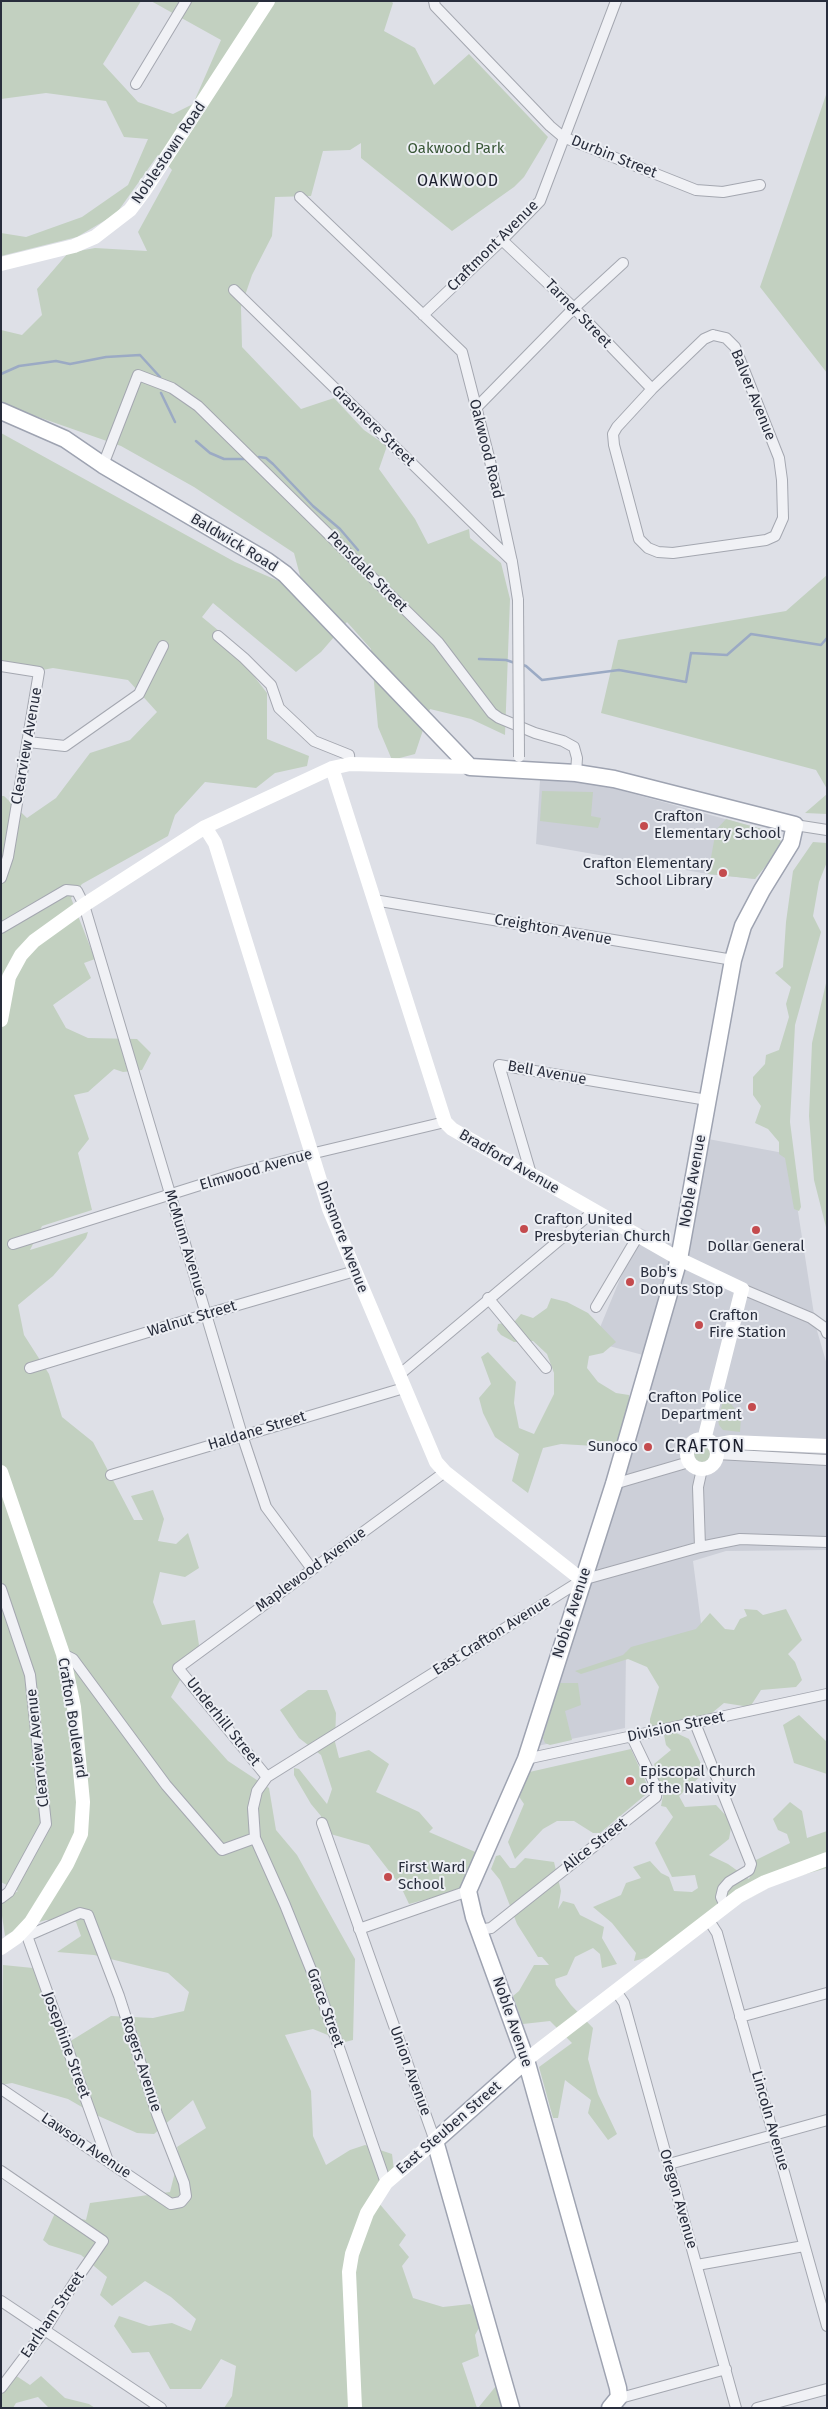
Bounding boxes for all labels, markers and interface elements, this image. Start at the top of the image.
street label: Noblestown Road [128,98,210,208]
street label: Durbin Street [569,132,659,182]
park label: Oakwood Park [408,140,504,158]
district label: OAKWOOD [416,172,500,192]
street label: Craftmont Avenue [444,197,542,295]
street label: Tarner Street [541,276,615,352]
street label: Balver Avenue [727,347,779,443]
street label: Grasmere Street [328,382,418,470]
street label: Oakwood Road [465,397,507,501]
street label: Baldwick Road [187,510,281,576]
street label: Pensdale Street [323,528,411,616]
street label: Clearview Avenue [8,686,46,806]
place label: Crafton Elementary School [654,808,781,843]
marker: Crafton Elementary School [638,820,650,832]
place label: Crafton Elementary School Library [583,855,713,890]
marker: Crafton Elementary School Library [717,867,729,879]
street label: Creighton Avenue [493,911,613,949]
street label: Bell Avenue [506,1057,588,1089]
street label: Bradford Avenue [455,1126,563,1198]
street label: Noble Avenue [676,1133,710,1229]
street label: Elmwood Avenue [198,1145,314,1195]
street label: Dinsmore Avenue [312,1178,372,1296]
street label: McMunn Avenue [160,1187,210,1299]
place label: Crafton United Presbyterian Church [534,1211,671,1246]
marker: Crafton United Presbyterian Church [518,1223,530,1235]
marker: Dollar General [750,1224,762,1236]
place label: Dollar General [707,1238,805,1256]
place label: Bob's Donuts Stop [640,1264,723,1299]
marker: Bob's Donuts Stop [624,1276,636,1288]
street label: Walnut Street [145,1297,239,1341]
place label: Crafton Fire Station [709,1307,786,1342]
marker: Crafton Fire Station [693,1319,705,1331]
place label: Crafton Police Department [648,1389,742,1424]
marker: Crafton Police Department [746,1401,758,1413]
street label: Haldane Street [206,1408,308,1454]
district label: CRAFTON [664,1436,746,1458]
place label: Sunoco [588,1438,638,1456]
marker: Sunoco [642,1441,654,1453]
street label: Maplewood Avenue [252,1524,370,1616]
street label: Noble Avenue [549,1565,595,1661]
street label: East Crafton Avenue [430,1592,554,1680]
street label: Crafton Boulevard [54,1656,90,1780]
street label: Underhill Street [182,1674,264,1770]
street label: Clearview Avenue [23,1688,53,1808]
street label: Division Street [626,1708,726,1746]
place label: Episcopal Church of the Nativity [640,1763,756,1798]
marker: Episcopal Church of the Nativity [624,1775,636,1787]
street label: Alice Street [559,1814,631,1876]
place label: First Ward School [398,1859,465,1894]
marker: First Ward School [382,1871,394,1883]
street label: Grace Street [302,1966,348,2050]
street label: Noble Avenue [488,1975,536,2069]
street label: Josephine Street [38,1989,94,2101]
street label: Rogers Avenue [117,2014,165,2114]
street label: Union Avenue [385,2024,435,2118]
street label: Lincoln Avenue [747,2069,793,2173]
street label: East Steuben Street [393,2078,505,2178]
street label: Lawson Avenue [38,2109,134,2183]
street label: Oregon Avenue [655,2147,701,2251]
street label: Earlham Street [17,2268,89,2362]

